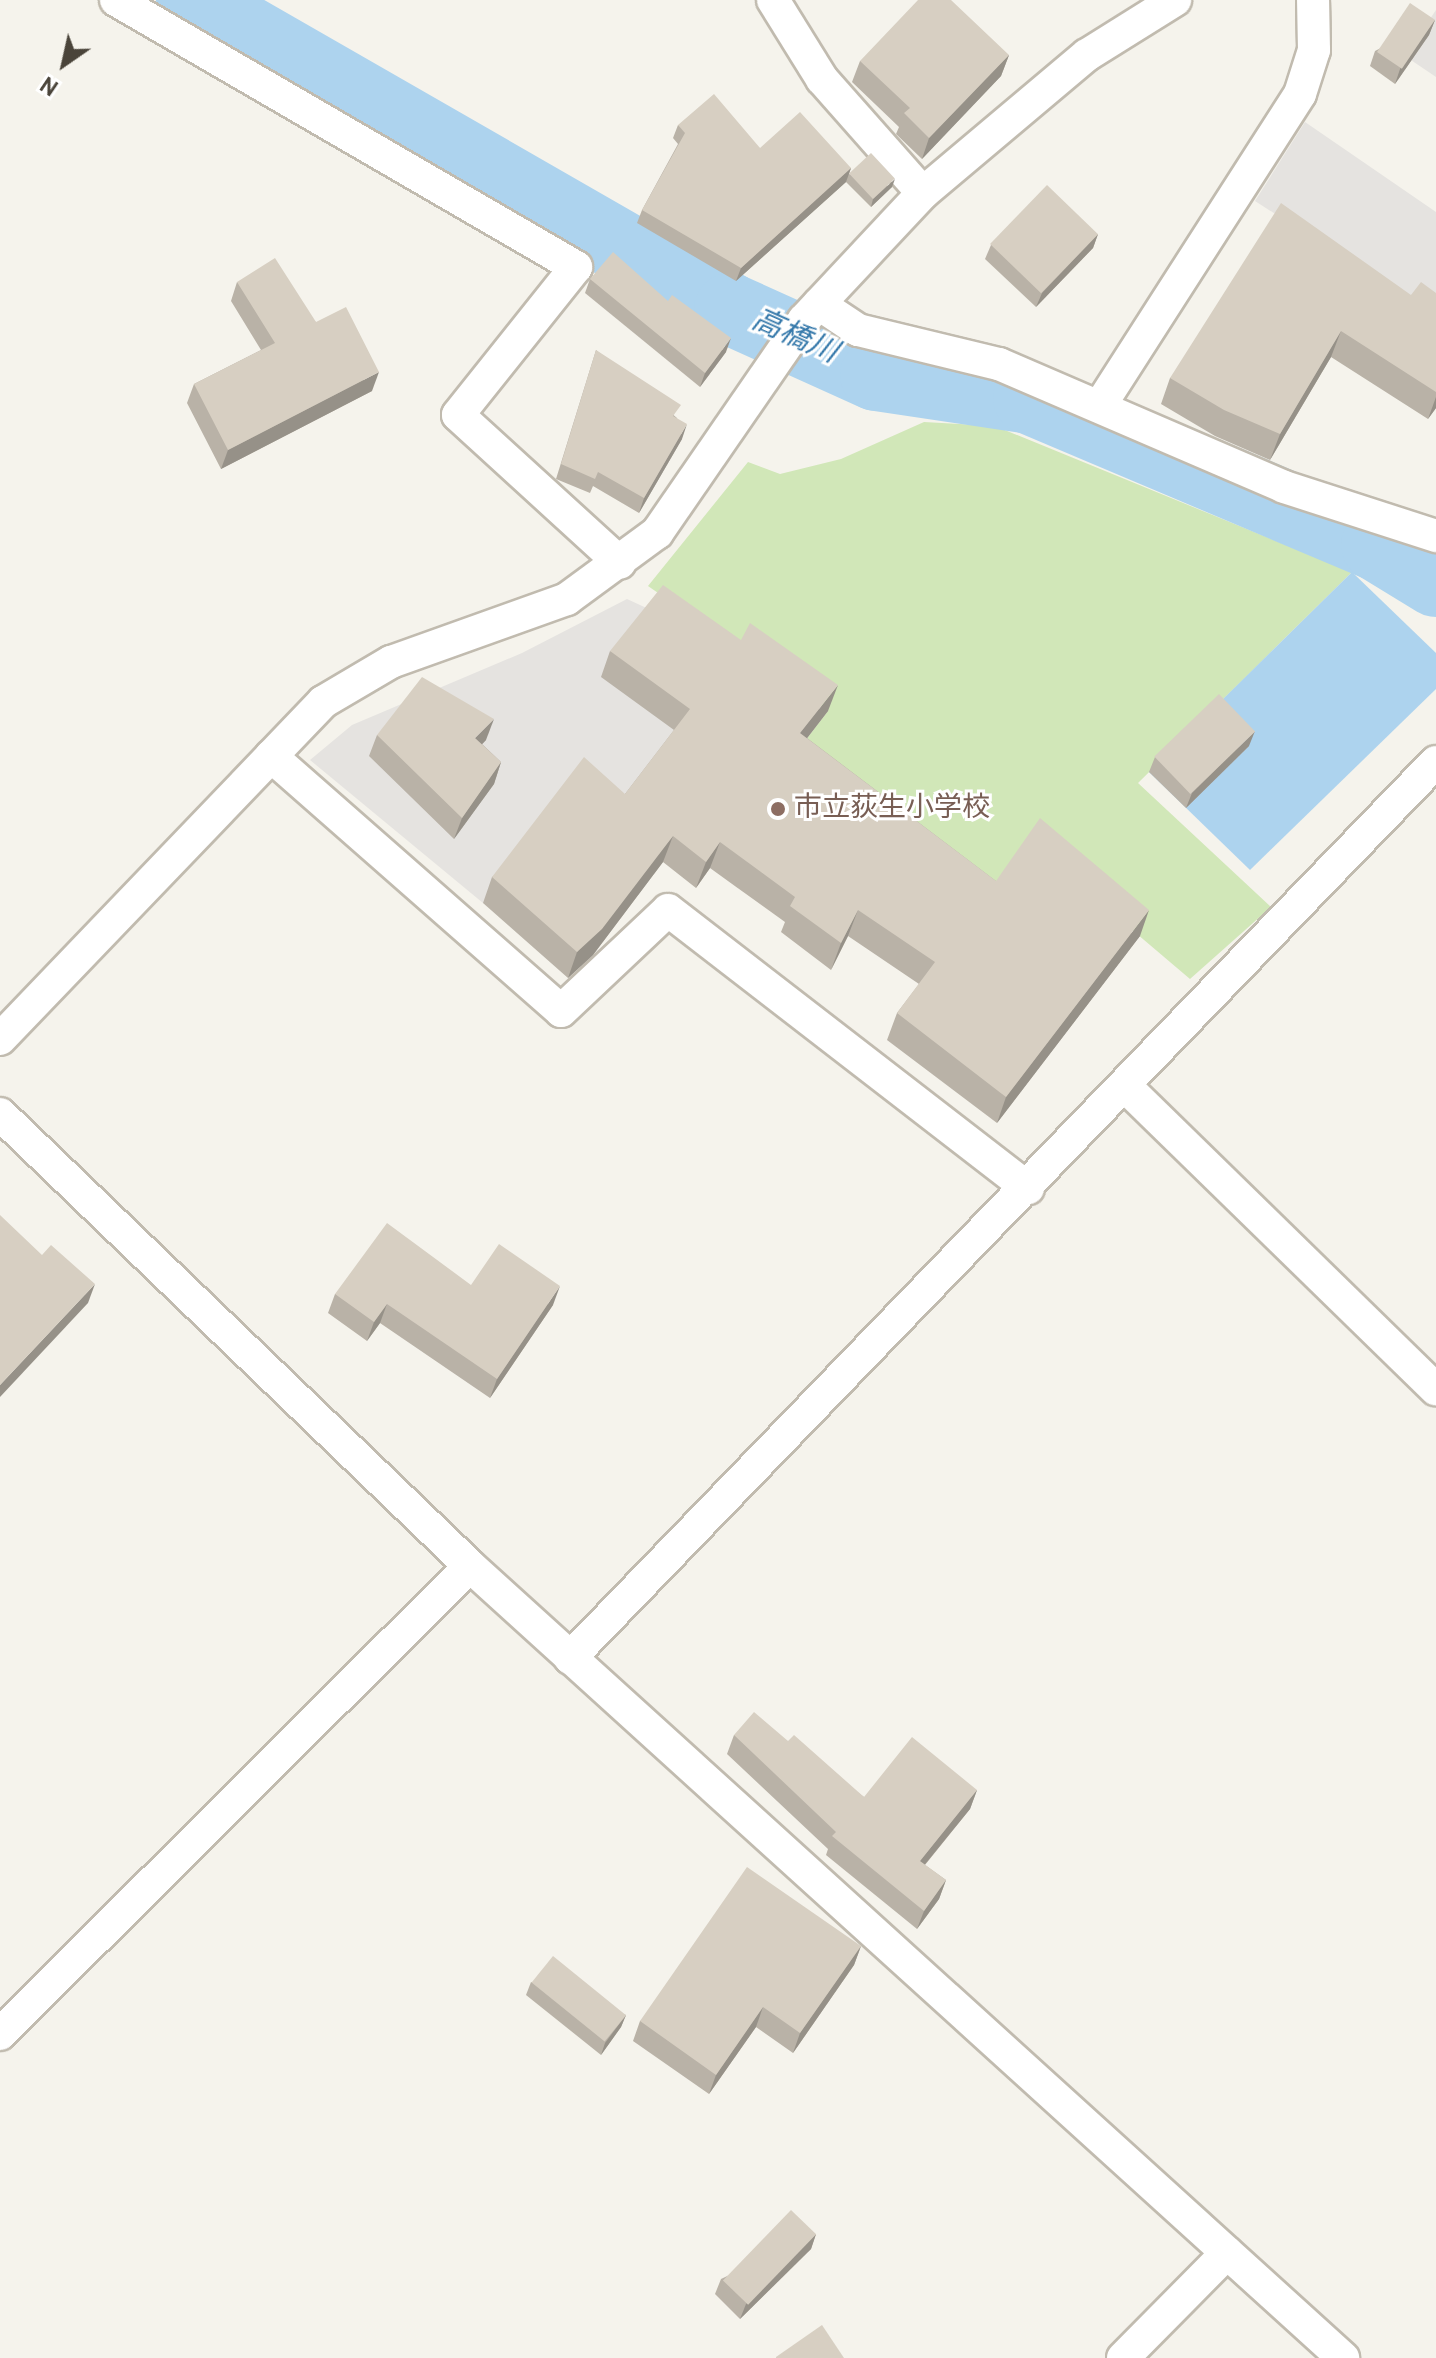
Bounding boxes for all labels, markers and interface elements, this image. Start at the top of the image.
north arrow [24,24,104,104]
text: N [36,69,64,100]
water label: 高橋川 [746,303,842,373]
place label: 市立荻生小学校 [794,792,990,826]
marker: 市立荻生小学校 [769,800,787,818]

